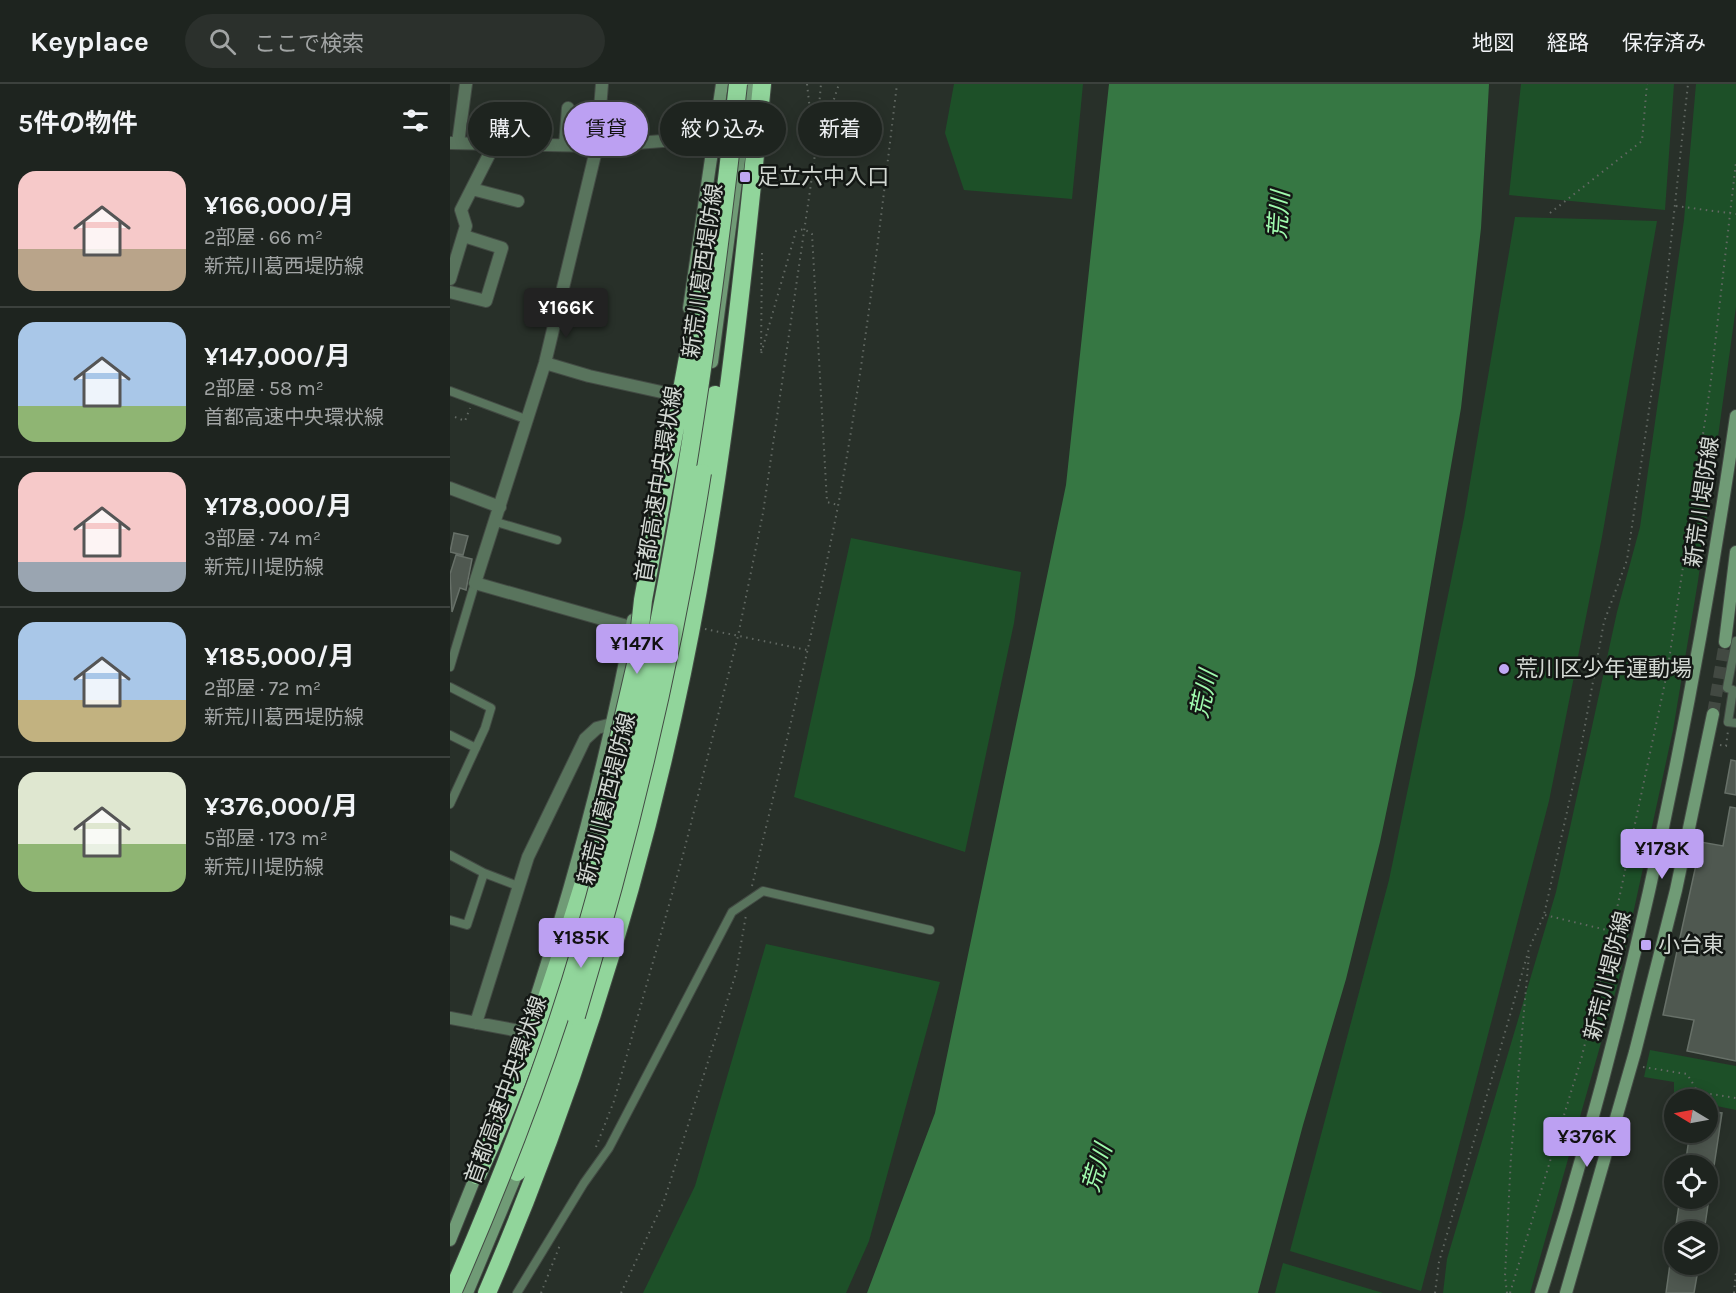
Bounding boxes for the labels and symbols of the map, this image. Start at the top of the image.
place label: 足立六中入口 [757,164,889,190]
marker: 足立六中入口 [738,170,752,184]
street label: 新荒川葛西堤防線 [678,182,728,360]
water label: 荒川 [1263,187,1295,240]
pin: ¥166K [524,288,608,339]
street label: 首都高速中央環状線 [631,384,687,584]
street label: 新荒川堤防線 [1680,435,1724,569]
pin: ¥147K [595,624,679,675]
place label: 荒川区少年運動場 [1516,656,1692,682]
marker: 荒川区少年運動場 [1497,662,1511,676]
water label: 荒川 [1185,665,1223,720]
street label: 新荒川葛西堤防線 [573,710,641,888]
pin: ¥178K [1620,829,1704,880]
street label: 新荒川堤防線 [1579,909,1637,1043]
pin: ¥185K [539,918,623,969]
place label: 小台東 [1658,932,1724,958]
marker: 小台東 [1639,938,1653,952]
street label: 首都高速中央環状線 [460,993,552,1187]
north arrow [1664,1089,1718,1143]
pin: ¥376K [1545,1117,1629,1168]
water label: 荒川 [1077,1138,1118,1195]

